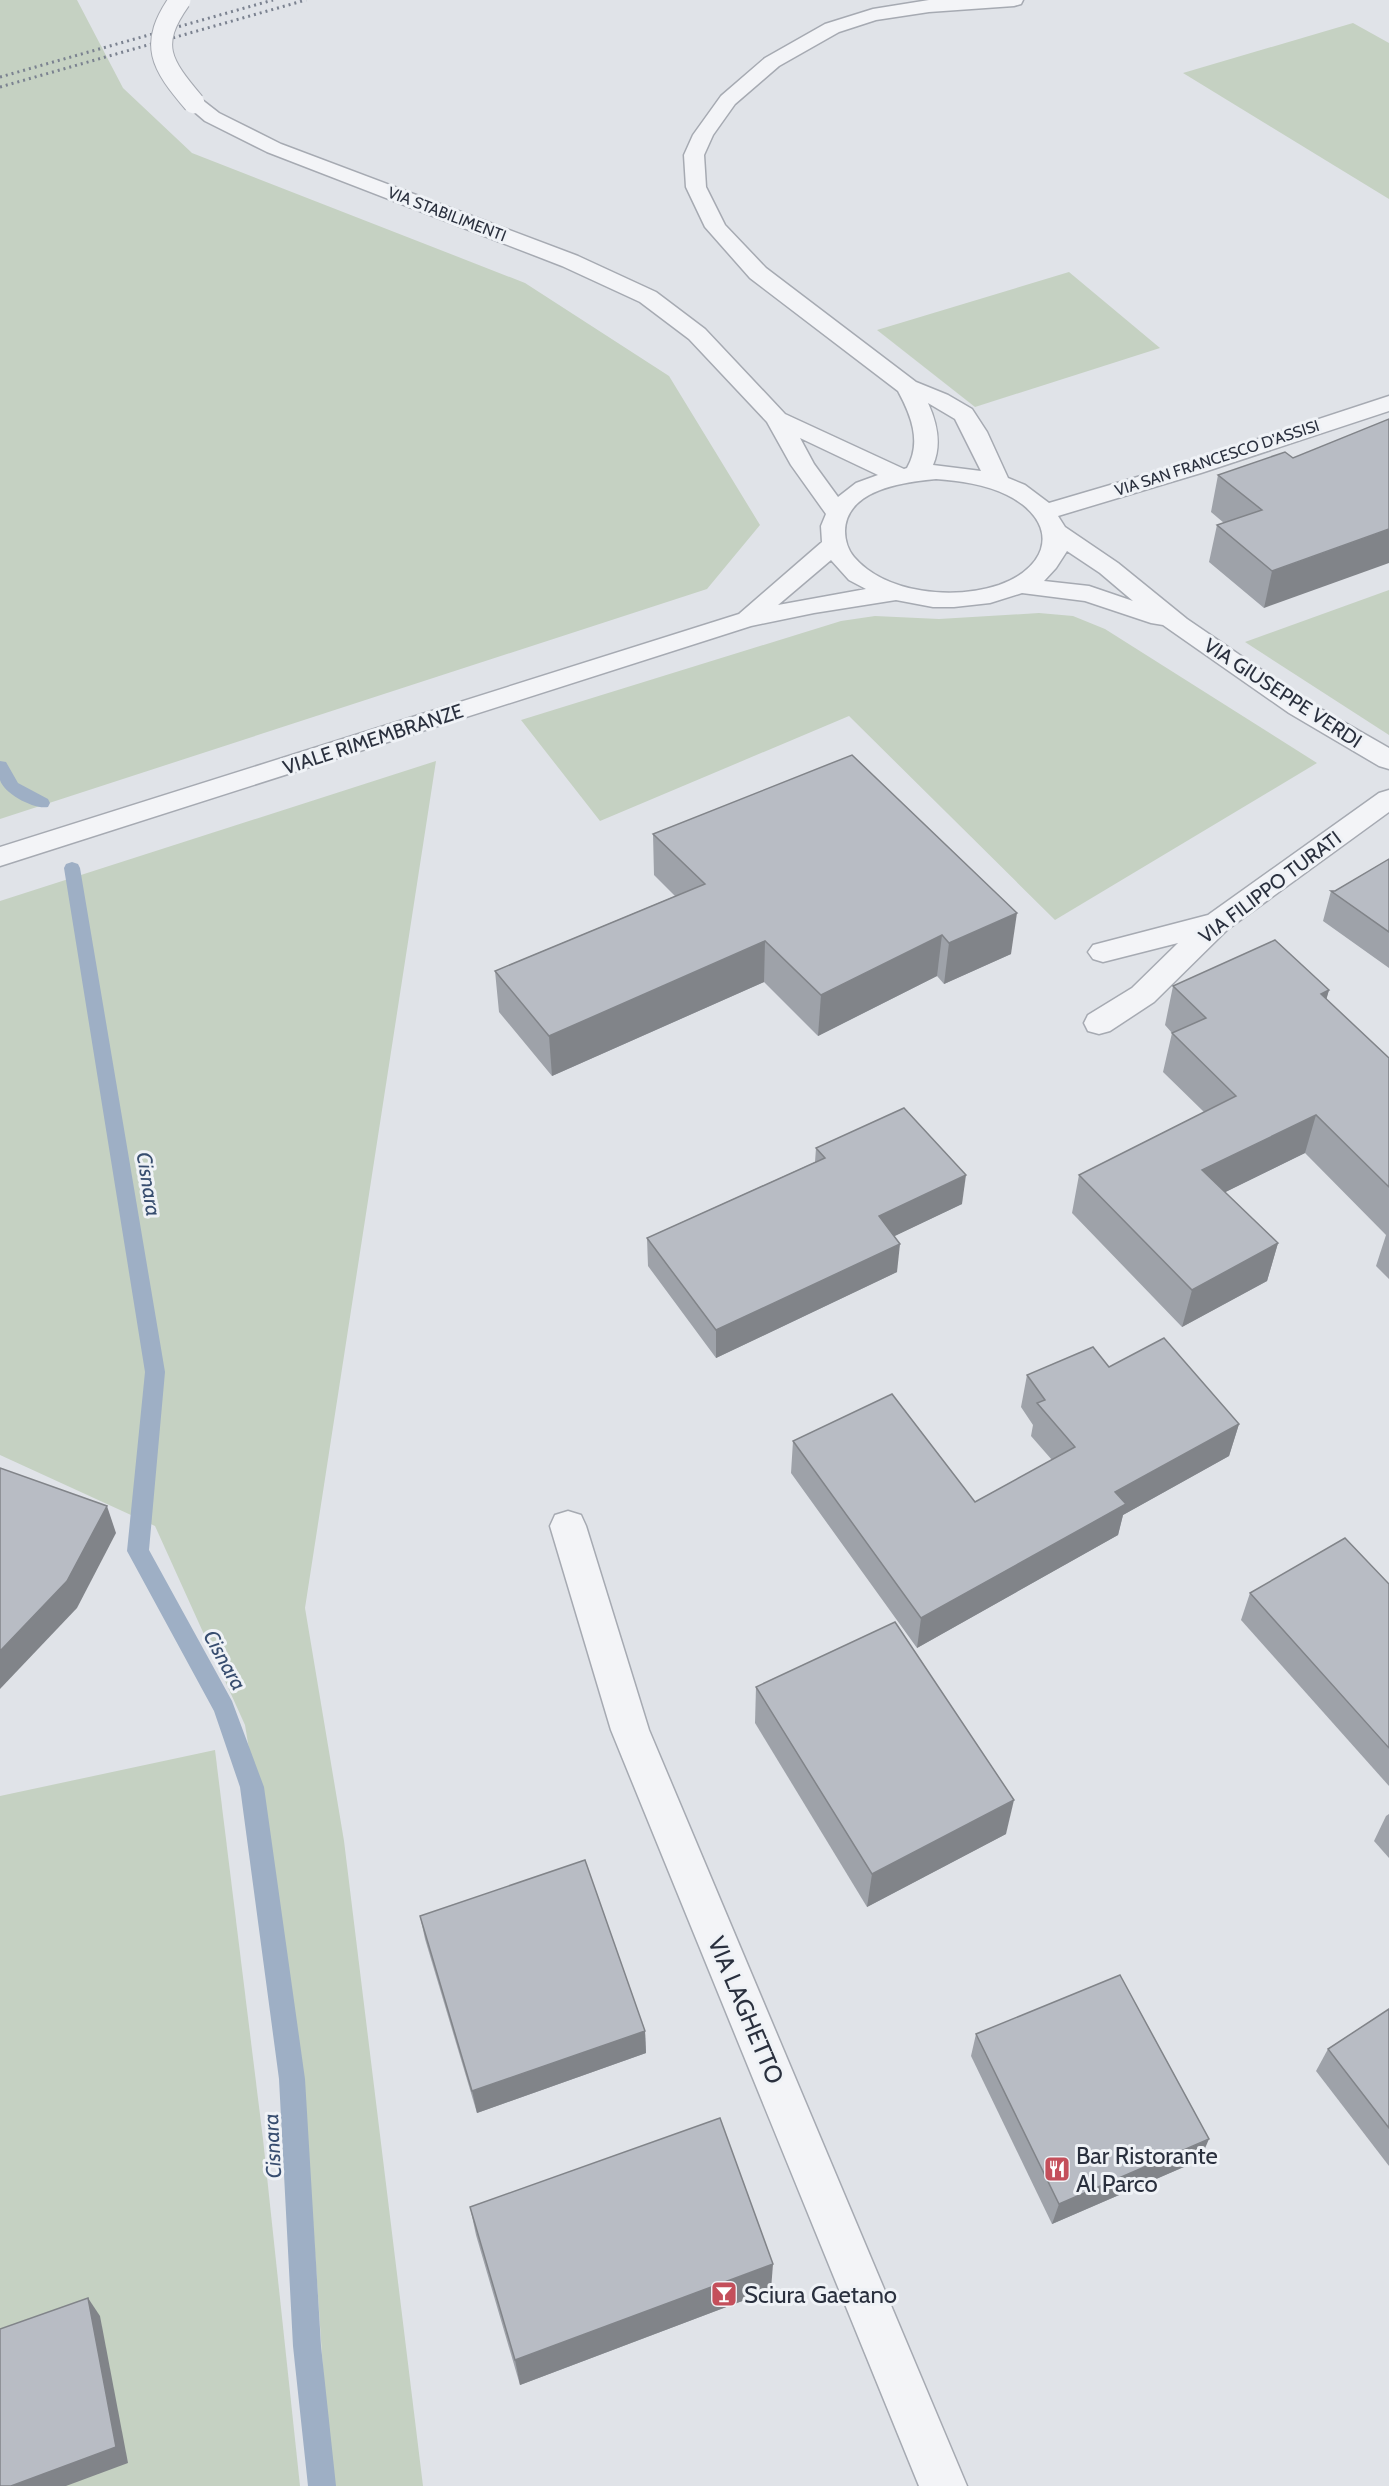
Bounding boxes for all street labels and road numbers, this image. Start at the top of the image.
street label: VIA STABILIMENTI [385,183,509,245]
street label: VIA SAN FRANCESCO D'ASSISI [1112,416,1322,500]
street label: VIA GIUSEPPE VERDI [1200,633,1366,753]
street label: VIALE RIMEMBRANZE [280,699,466,779]
street label: VIA FILIPPO TURATI [1194,826,1346,948]
street label: VIA LAGHETTO [702,1932,790,2088]

